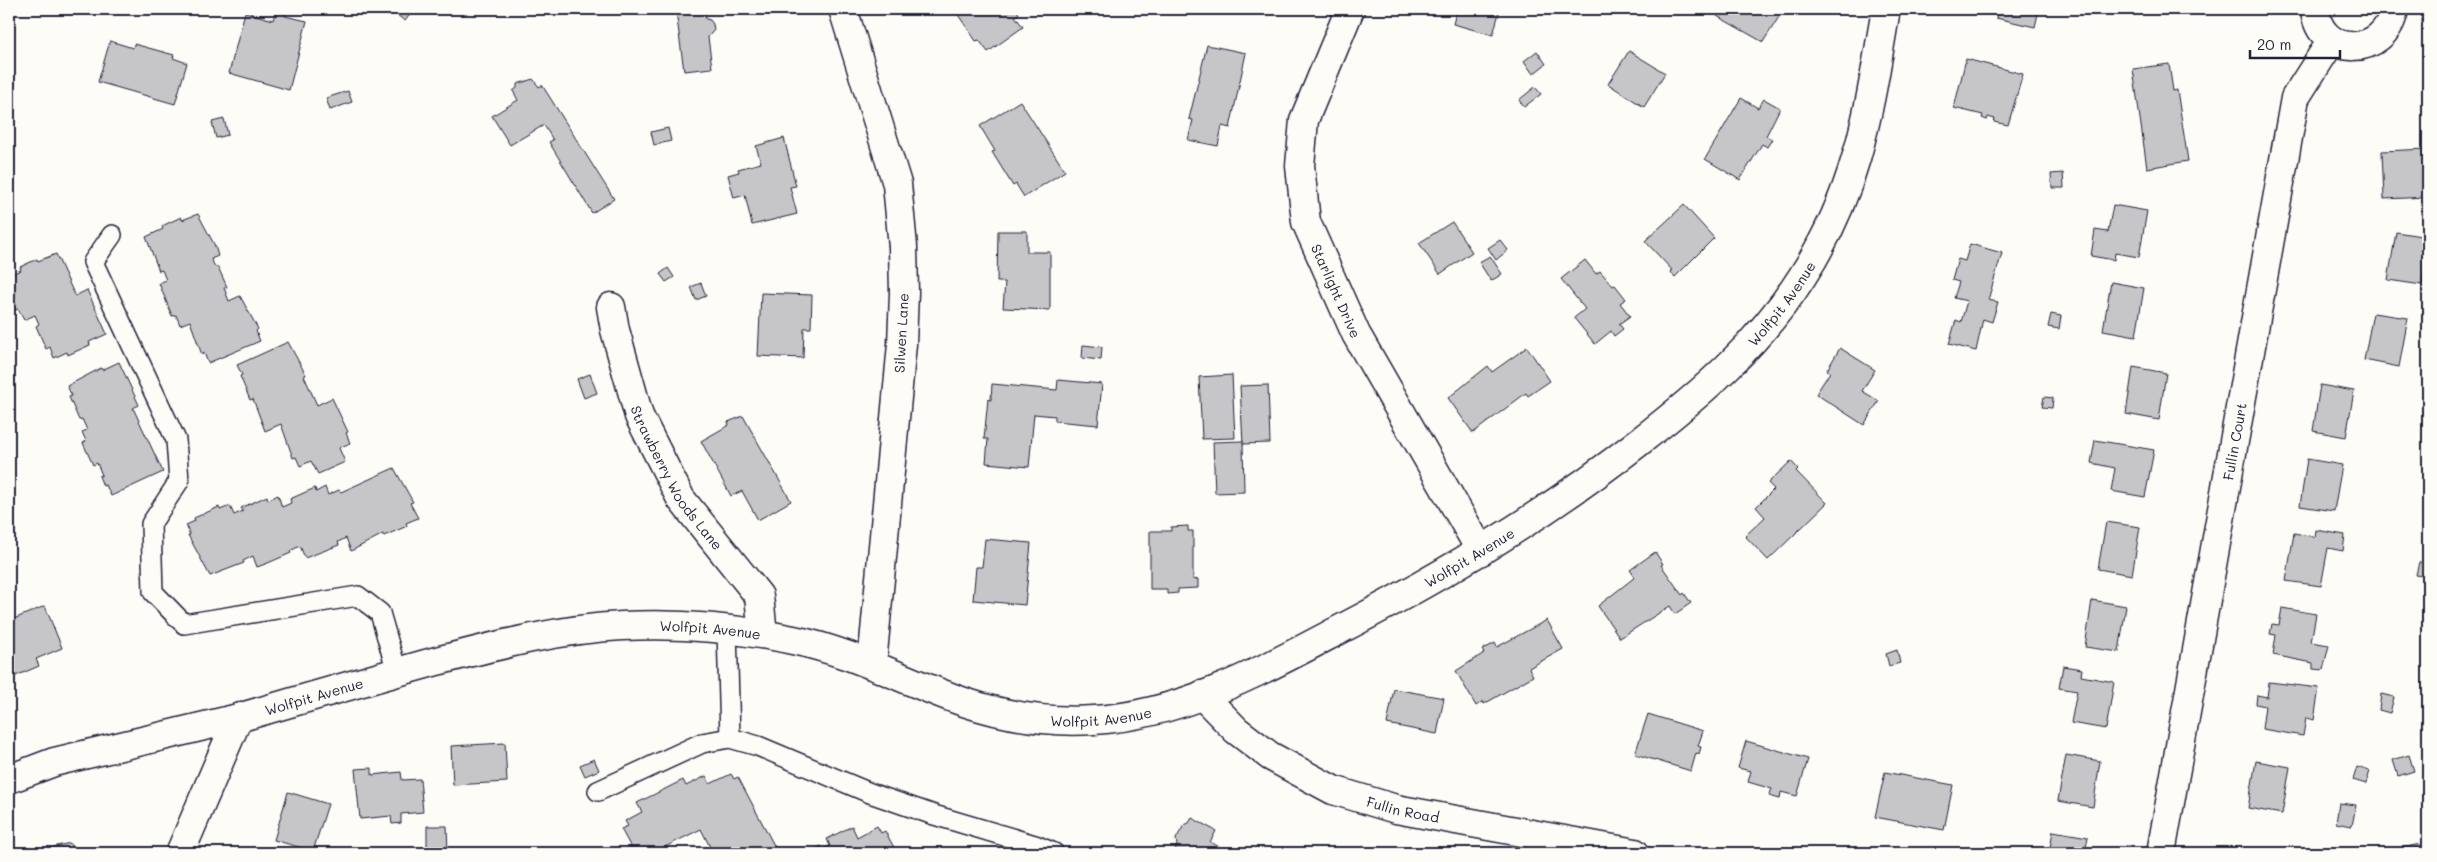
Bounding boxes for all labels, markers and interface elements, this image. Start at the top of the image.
scale bar [2250,28,2340,60]
text: 20 m [2257,34,2291,54]
street label: Starlight Drive [1307,241,1366,341]
street label: Wolfpit Avenue [1743,257,1819,350]
street label: Silwen Lane [889,293,913,373]
street label: Fullin Court [2218,401,2250,482]
street label: Strawberry Woods Lane [627,403,727,553]
street label: Wolfpit Avenue [1421,523,1518,591]
street label: Wolfpit Avenue [659,616,762,643]
street label: Wolfpit Avenue [262,673,365,719]
street label: Wolfpit Avenue [1050,702,1153,730]
street label: Fullin Road [1365,791,1441,826]

